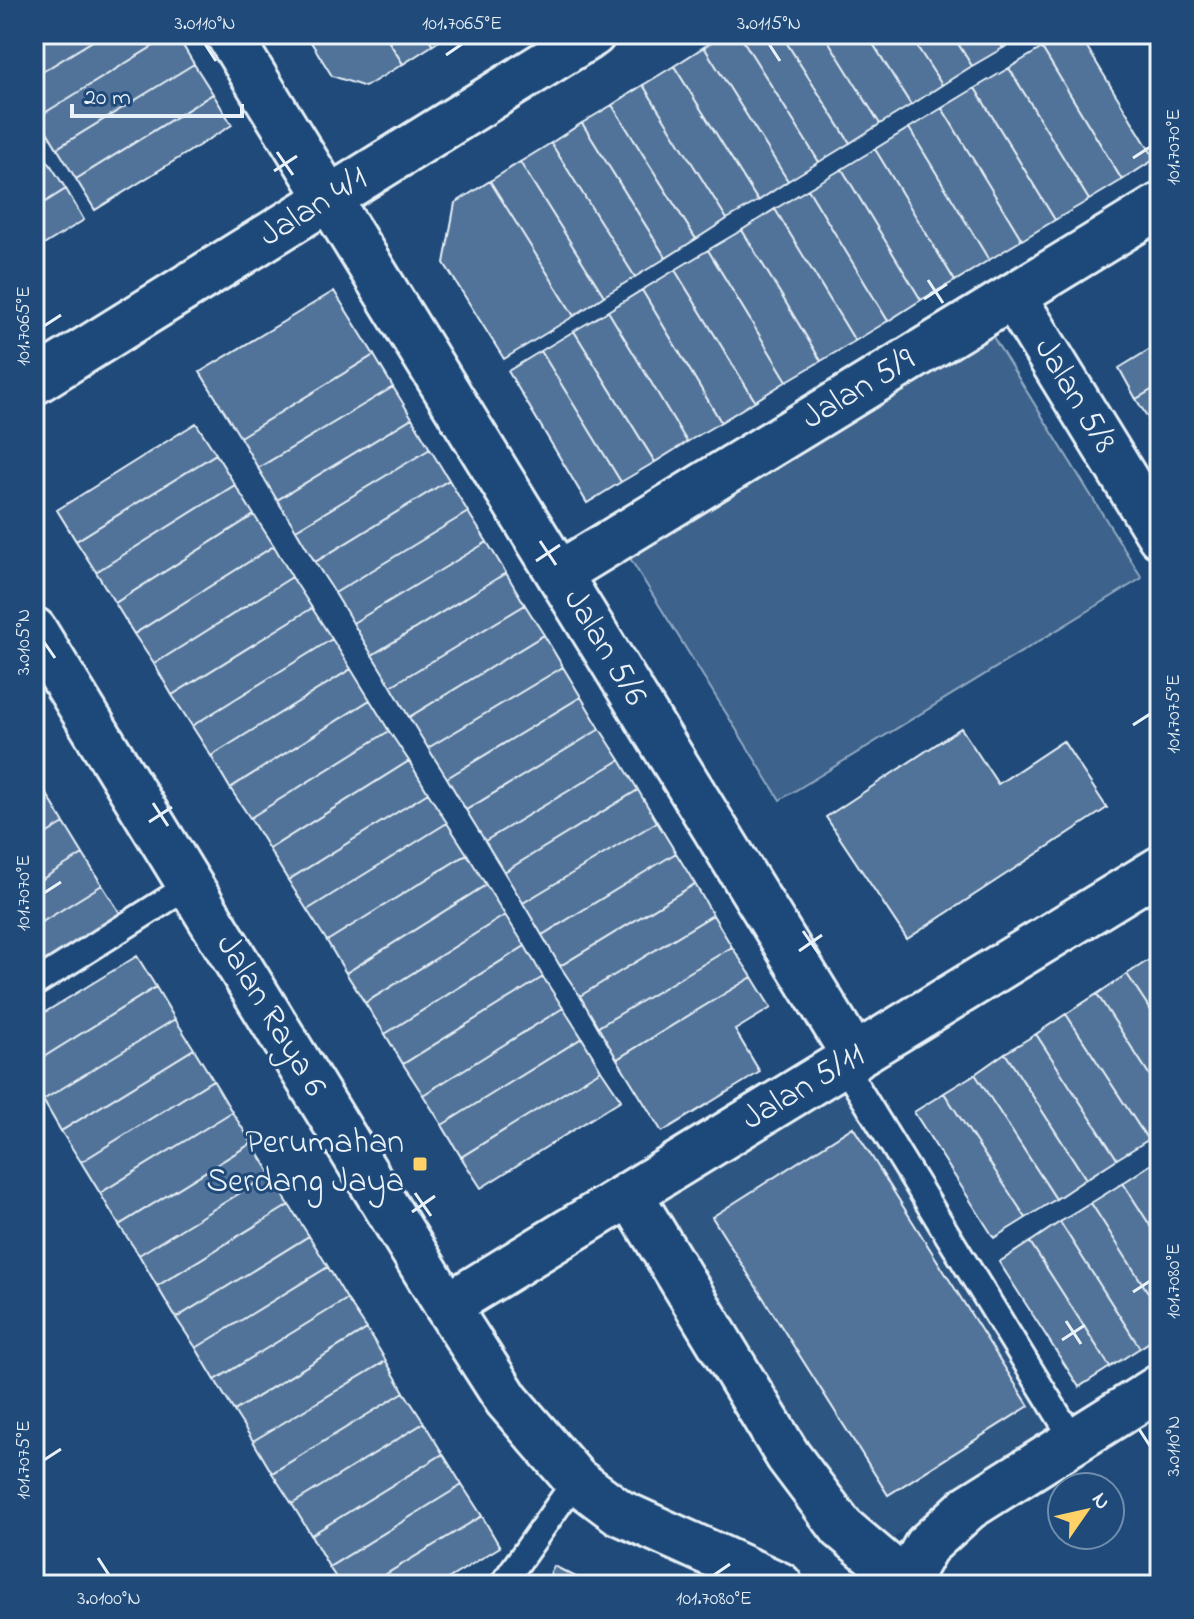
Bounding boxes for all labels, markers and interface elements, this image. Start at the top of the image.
text: 3.0110°N [174,10,236,39]
text: 101.7065°E [422,10,502,39]
text: 3.0115°N [737,10,801,39]
scale bar [72,68,242,118]
text: 20 m [84,81,131,116]
text: 101.7070°E [1160,109,1189,185]
street label: Jalan 4/1 [250,155,378,261]
text: 101.7065°E [10,286,39,366]
street label: Jalan 5/8 [1020,329,1128,463]
street label: Jalan 5/9 [793,337,925,443]
street label: Jalan 5/6 [549,580,659,716]
text: 3.0105°N [10,609,39,675]
text: 101.7075°E [1160,674,1189,754]
text: 101.7070°E [10,855,39,931]
street label: Jalan Raya 6 [202,925,338,1107]
street label: Jalan 5/11 [733,1031,875,1144]
place label: Perumahan Serdang Jaya [206,1119,404,1208]
marker: Perumahan Serdang Jaya [411,1155,429,1173]
text: 101.7080°E [1160,1243,1189,1319]
text: 3.0110°N [1160,1415,1189,1477]
text: 101.7075°E [10,1420,39,1500]
north arrow [1046,1471,1126,1551]
text: N [1083,1486,1118,1517]
text: 3.0100°N [77,1585,141,1614]
text: 101.7080°E [676,1585,752,1614]

